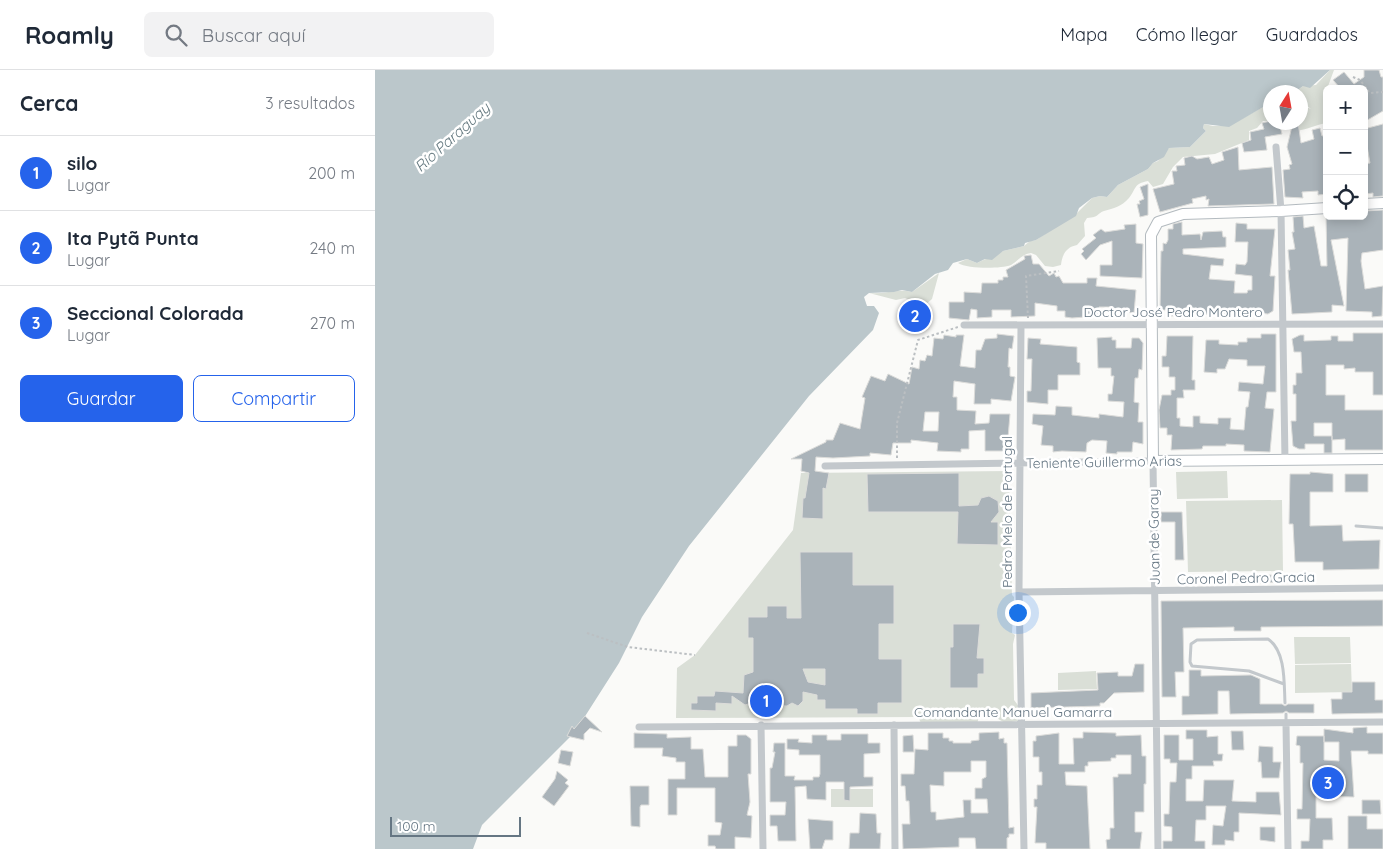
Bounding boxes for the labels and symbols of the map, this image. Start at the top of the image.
north arrow [1263,85,1308,130]
water label: Río Paraguay [411,97,495,176]
pin: 2 [899,297,931,335]
street label: Doctor José Pedro Montero [1083,303,1263,321]
street label: Pedro Melo de Portugal [998,436,1016,588]
street label: Teniente Guillermo Arias [1026,452,1182,472]
street label: Juan de Garay [1144,489,1164,585]
street label: Coronel Pedro Gracia [1177,568,1315,588]
your location [1005,600,1031,626]
pin: 1 [750,682,782,720]
street label: Comandante Manuel Gamarra [914,703,1112,721]
pin: 3 [1312,764,1344,802]
scale bar [390,814,521,837]

